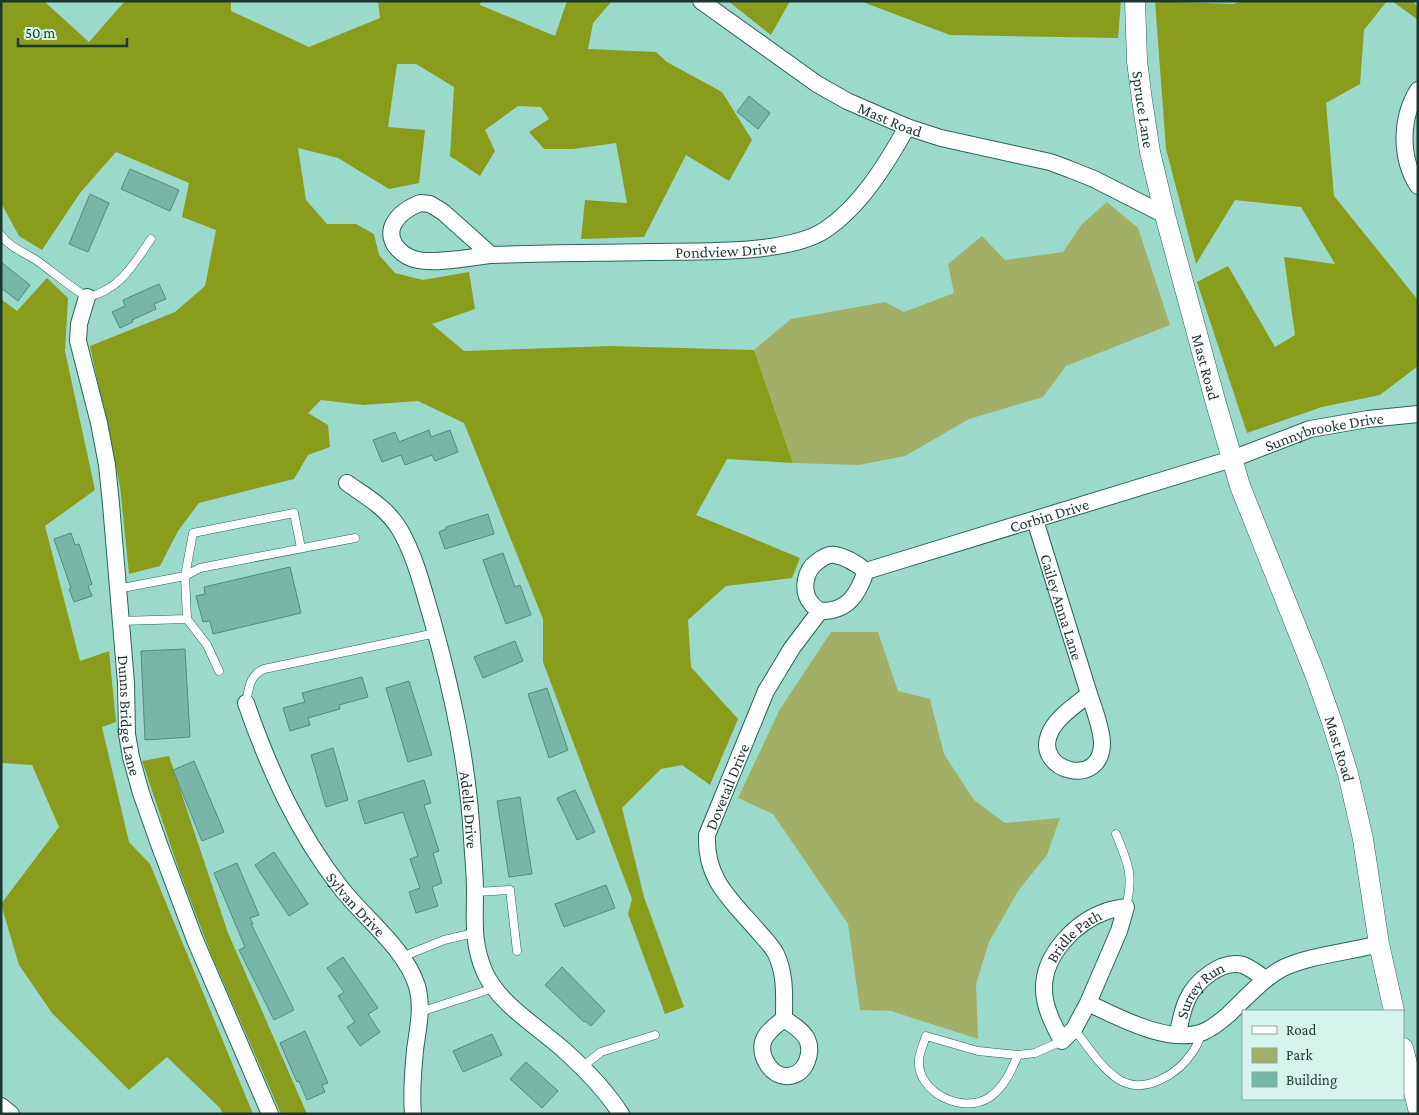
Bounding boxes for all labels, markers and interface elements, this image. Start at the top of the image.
scale bar [18,15,126,47]
text: 50 m [25,25,55,41]
street label: Spruce Lane [1129,70,1157,149]
street label: Mast Road [855,99,925,140]
street label: Pondview Drive [675,238,778,261]
street label: Mast Road [1189,332,1223,402]
street label: Sunnybrooke Drive [1262,410,1384,455]
street label: Corbin Drive [1008,495,1091,536]
street label: Cailey Anna Lane [1037,552,1086,662]
street label: Dunns Bridge Lane [115,654,144,778]
street label: Mast Road [1322,714,1358,784]
street label: Dovetail Drive [702,741,753,832]
street label: Adelle Drive [456,770,481,849]
street label: Sylvan Drive [323,869,389,940]
street label: Bridle Path [1043,906,1105,965]
street label: Surrey Run [1173,959,1227,1021]
legend [1242,1010,1404,1100]
text: Road [1286,1022,1317,1038]
text: Park [1286,1047,1313,1063]
text: Building [1286,1072,1337,1089]

